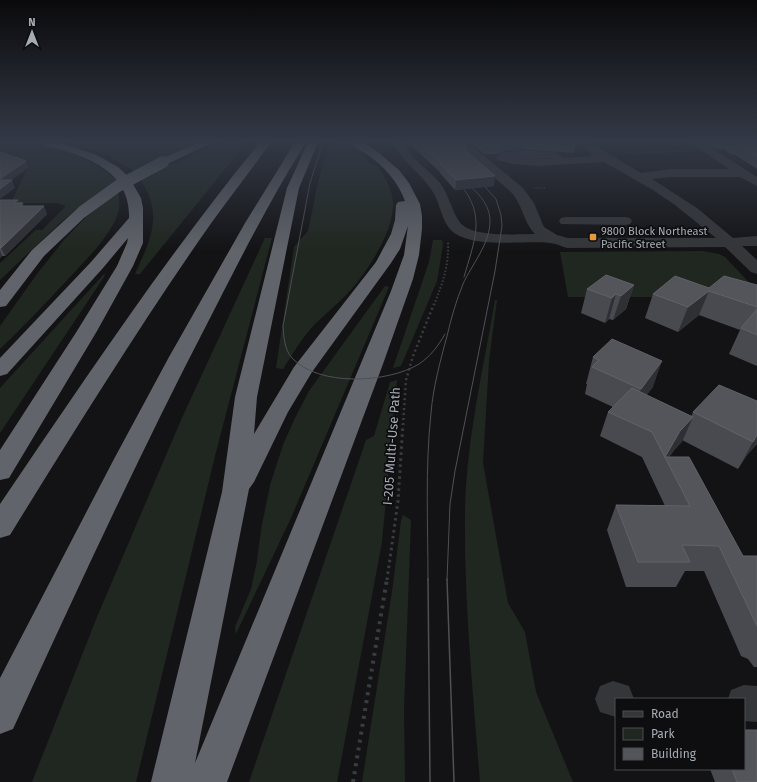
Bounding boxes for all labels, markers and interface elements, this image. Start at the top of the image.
north arrow [12,12,52,52]
text: N [28,16,36,29]
place label: 9800 Block Northeast Pacific Street [601,225,708,251]
marker: 9800 Block Northeast Pacific Street [588,232,598,242]
street label: I-205 Multi-Use Path [380,386,403,506]
legend [615,698,745,770]
text: Road [651,707,679,721]
text: Park [651,727,675,741]
text: Building [651,747,697,761]

